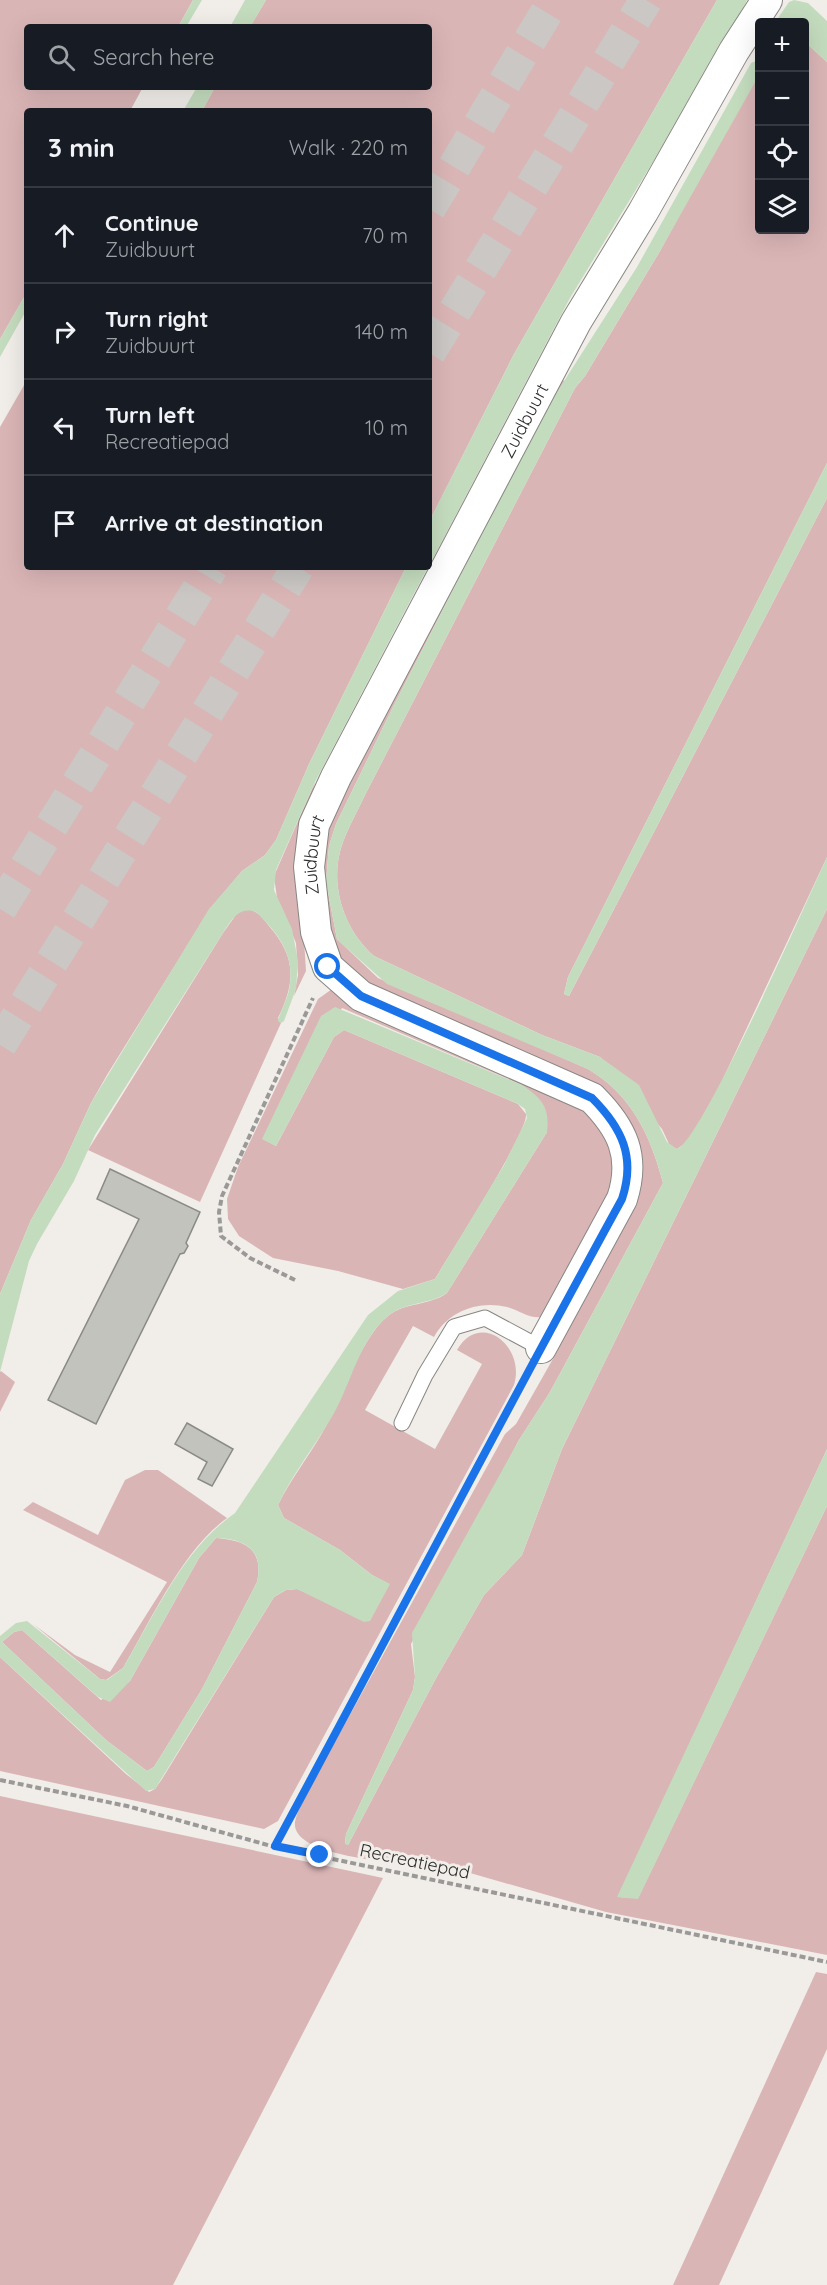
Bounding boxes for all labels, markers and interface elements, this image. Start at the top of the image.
map controls [755,18,809,234]
button: + [755,18,809,72]
search box [24,24,432,90]
icon: search [45,41,78,74]
text: Search here [93,43,214,71]
button: − [755,72,809,126]
button: locate [755,126,809,180]
text: 3 min [48,131,115,164]
text: Walk · 220 m [289,135,408,160]
button: layers [755,180,809,234]
text: Continue [105,209,199,237]
icon: ahead [48,219,81,252]
text: 70 m [362,223,408,248]
text: Zuidbuurt [105,237,195,262]
text: Turn right [105,305,209,333]
icon: right [48,315,81,348]
text: 140 m [355,319,408,344]
text: Zuidbuurt [105,333,195,358]
street label: Zuidbuurt [495,379,553,462]
text: Turn left [105,401,195,429]
icon: left [48,411,81,444]
text: 10 m [365,415,408,440]
text: Recreatiepad [105,429,229,454]
icon: arrive [48,507,81,540]
text: Arrive at destination [105,509,323,537]
street label: Zuidbuurt [297,811,329,896]
route start [314,953,340,979]
street label: Recreatiepad [358,1838,472,1884]
route end [306,1841,332,1867]

